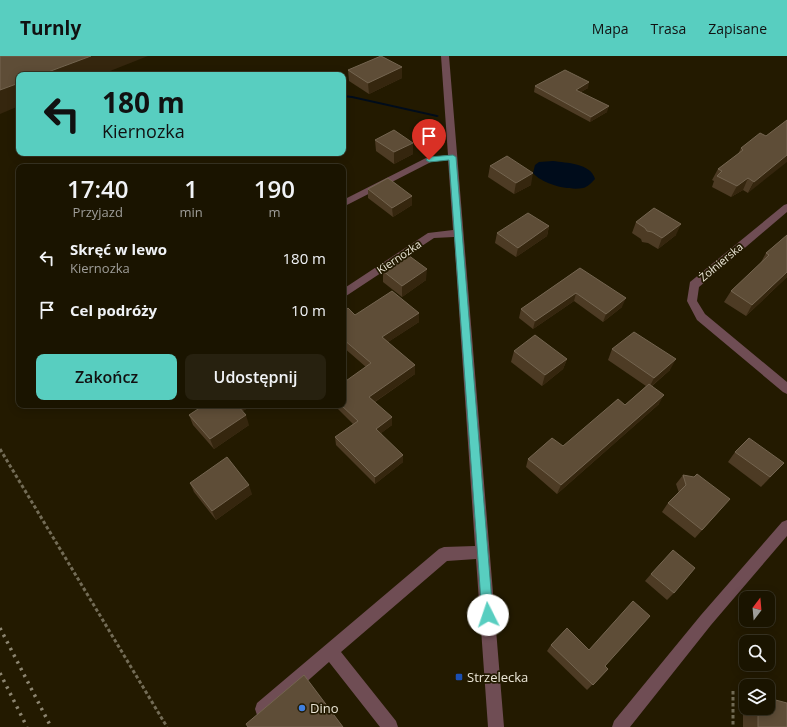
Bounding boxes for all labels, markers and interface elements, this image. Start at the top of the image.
text: Turnly [20,15,81,41]
text: Mapa [592,19,629,38]
text: Trasa [651,19,686,38]
text: Zapisane [708,19,767,38]
text: 180 m [102,83,185,121]
icon: left [36,88,88,140]
text: Kiernozka [102,119,185,143]
pin [412,119,446,160]
icon: arrive [418,125,440,147]
text: 17:40 [67,172,128,205]
text: 1 [184,172,198,205]
text: 190 [254,172,295,205]
text: Przyjazd [73,203,123,221]
text: min [180,203,203,221]
text: m [268,203,280,221]
street label: Kiernozka [374,236,424,277]
text: Skręć w lewo [70,239,167,259]
street label: Żołnierska [696,239,746,284]
icon: left [36,247,58,269]
text: 180 m [282,248,326,268]
text: Kiernozka [70,259,130,277]
icon: arrive [36,299,58,321]
text: Cel podróży [70,300,157,320]
text: 10 m [291,300,326,320]
button: Zakończ [36,354,177,400]
button: Udostępnij [185,354,326,400]
north arrow [739,591,775,627]
map controls [739,591,775,715]
position arrow [467,594,509,636]
button: search [739,635,775,671]
place label: Strzelecka [467,668,528,686]
marker: Strzelecka [454,672,464,682]
button: layers [739,679,775,715]
place label: Dino [310,699,339,717]
marker: Dino [297,703,307,713]

